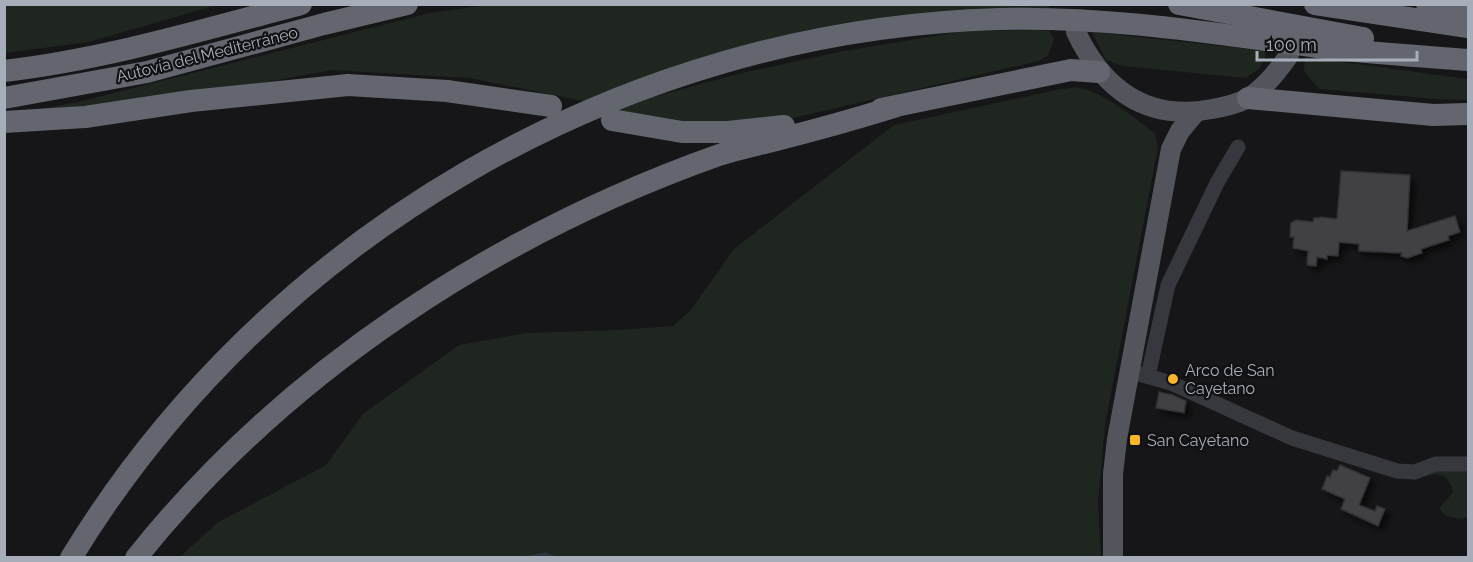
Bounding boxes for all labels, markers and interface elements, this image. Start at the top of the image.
street label: Autovía del Mediterráneo [114,23,300,86]
scale bar [1257,24,1418,62]
text: 100 m [1266,34,1317,55]
place label: Arco de San Cayetano [1185,361,1275,398]
marker: Arco de San Cayetano [1166,372,1180,386]
place label: San Cayetano [1147,431,1249,450]
marker: San Cayetano [1128,433,1142,447]

